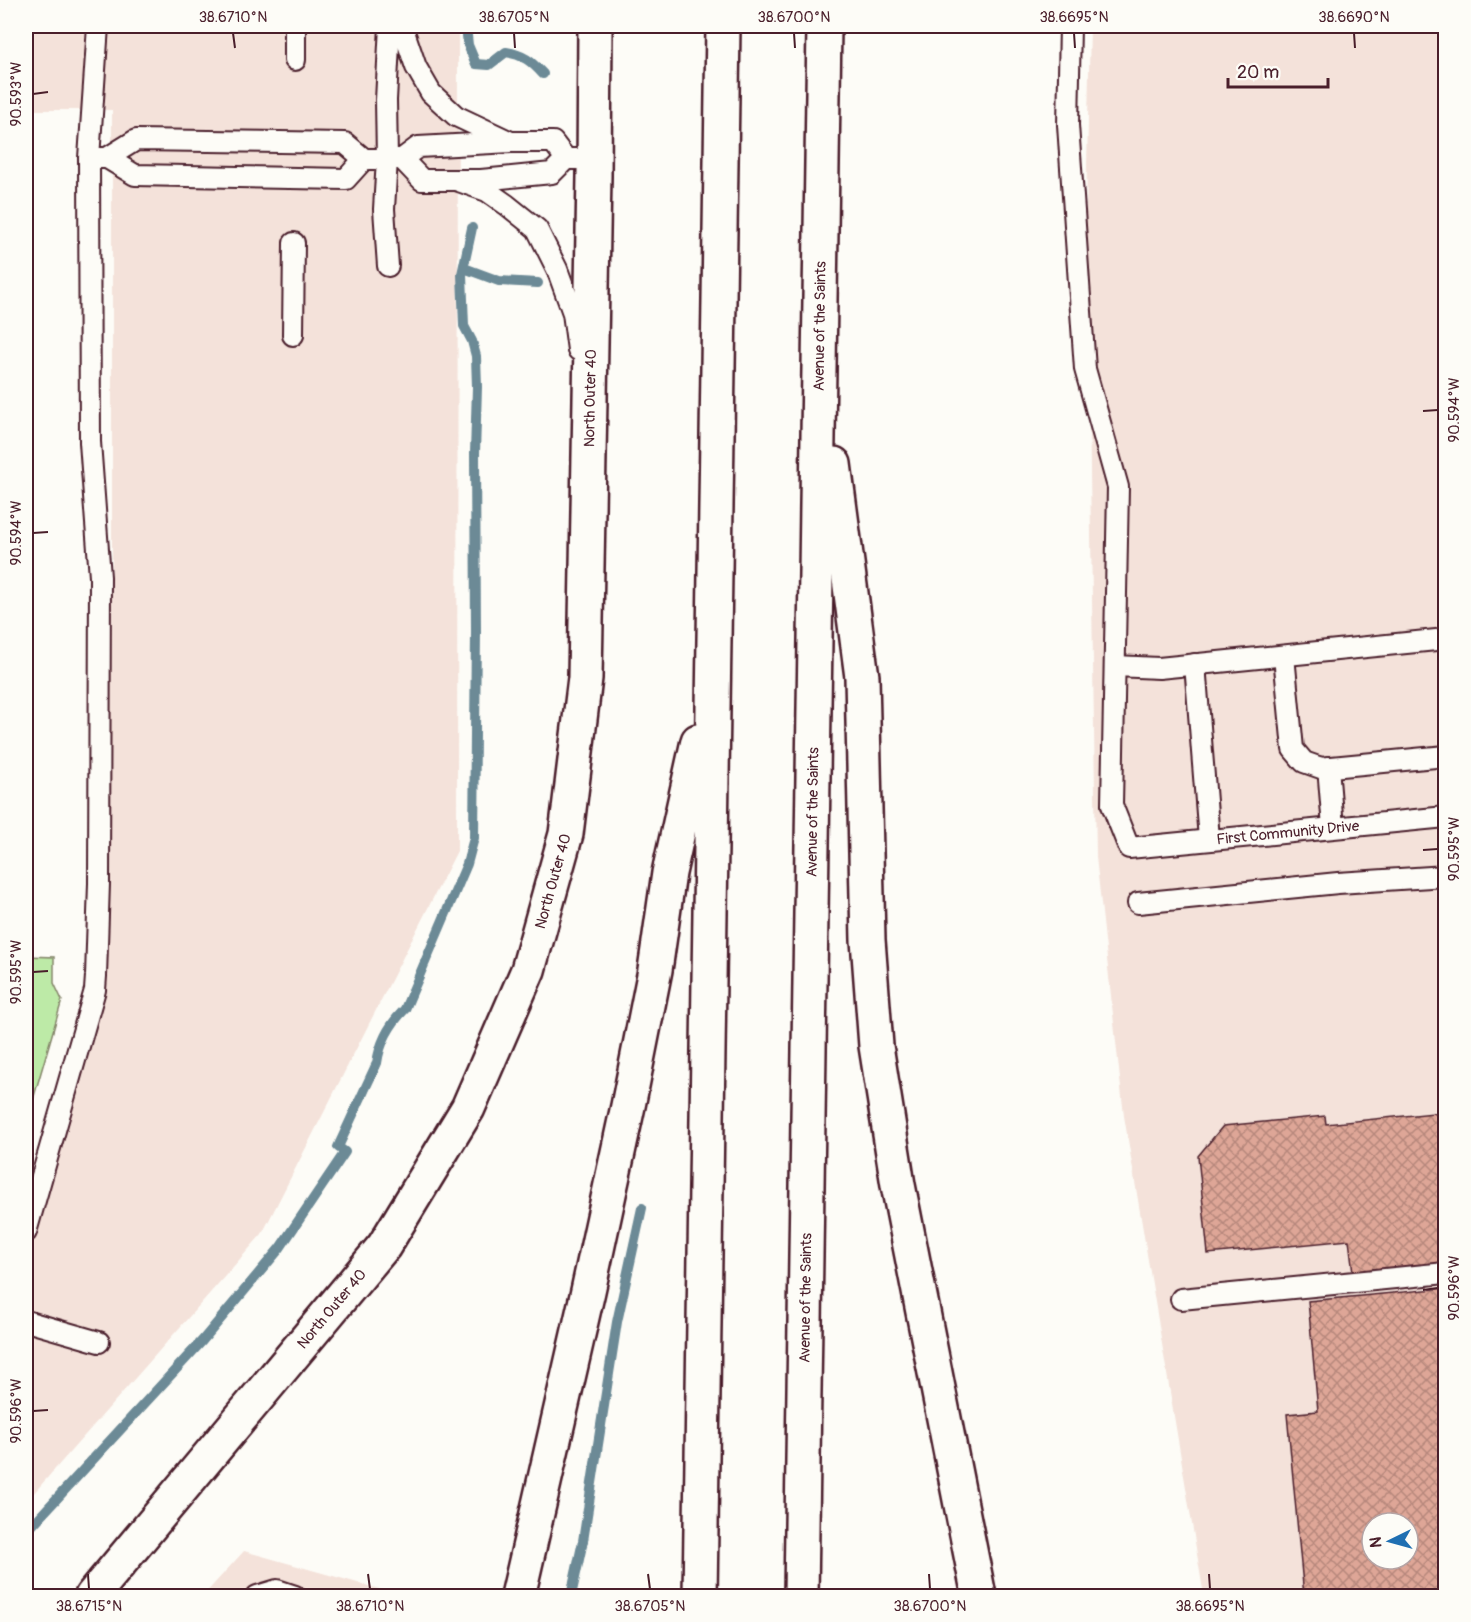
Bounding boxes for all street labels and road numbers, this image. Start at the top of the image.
street label: Avenue of the Saints [810,261,831,391]
street label: North Outer 40 [580,349,601,447]
street label: Avenue of the Saints [803,747,823,877]
street label: First Community Drive [1216,816,1361,849]
street label: North Outer 40 [531,832,576,931]
street label: Avenue of the Saints [795,1233,816,1363]
street label: North Outer 40 [293,1265,371,1353]

